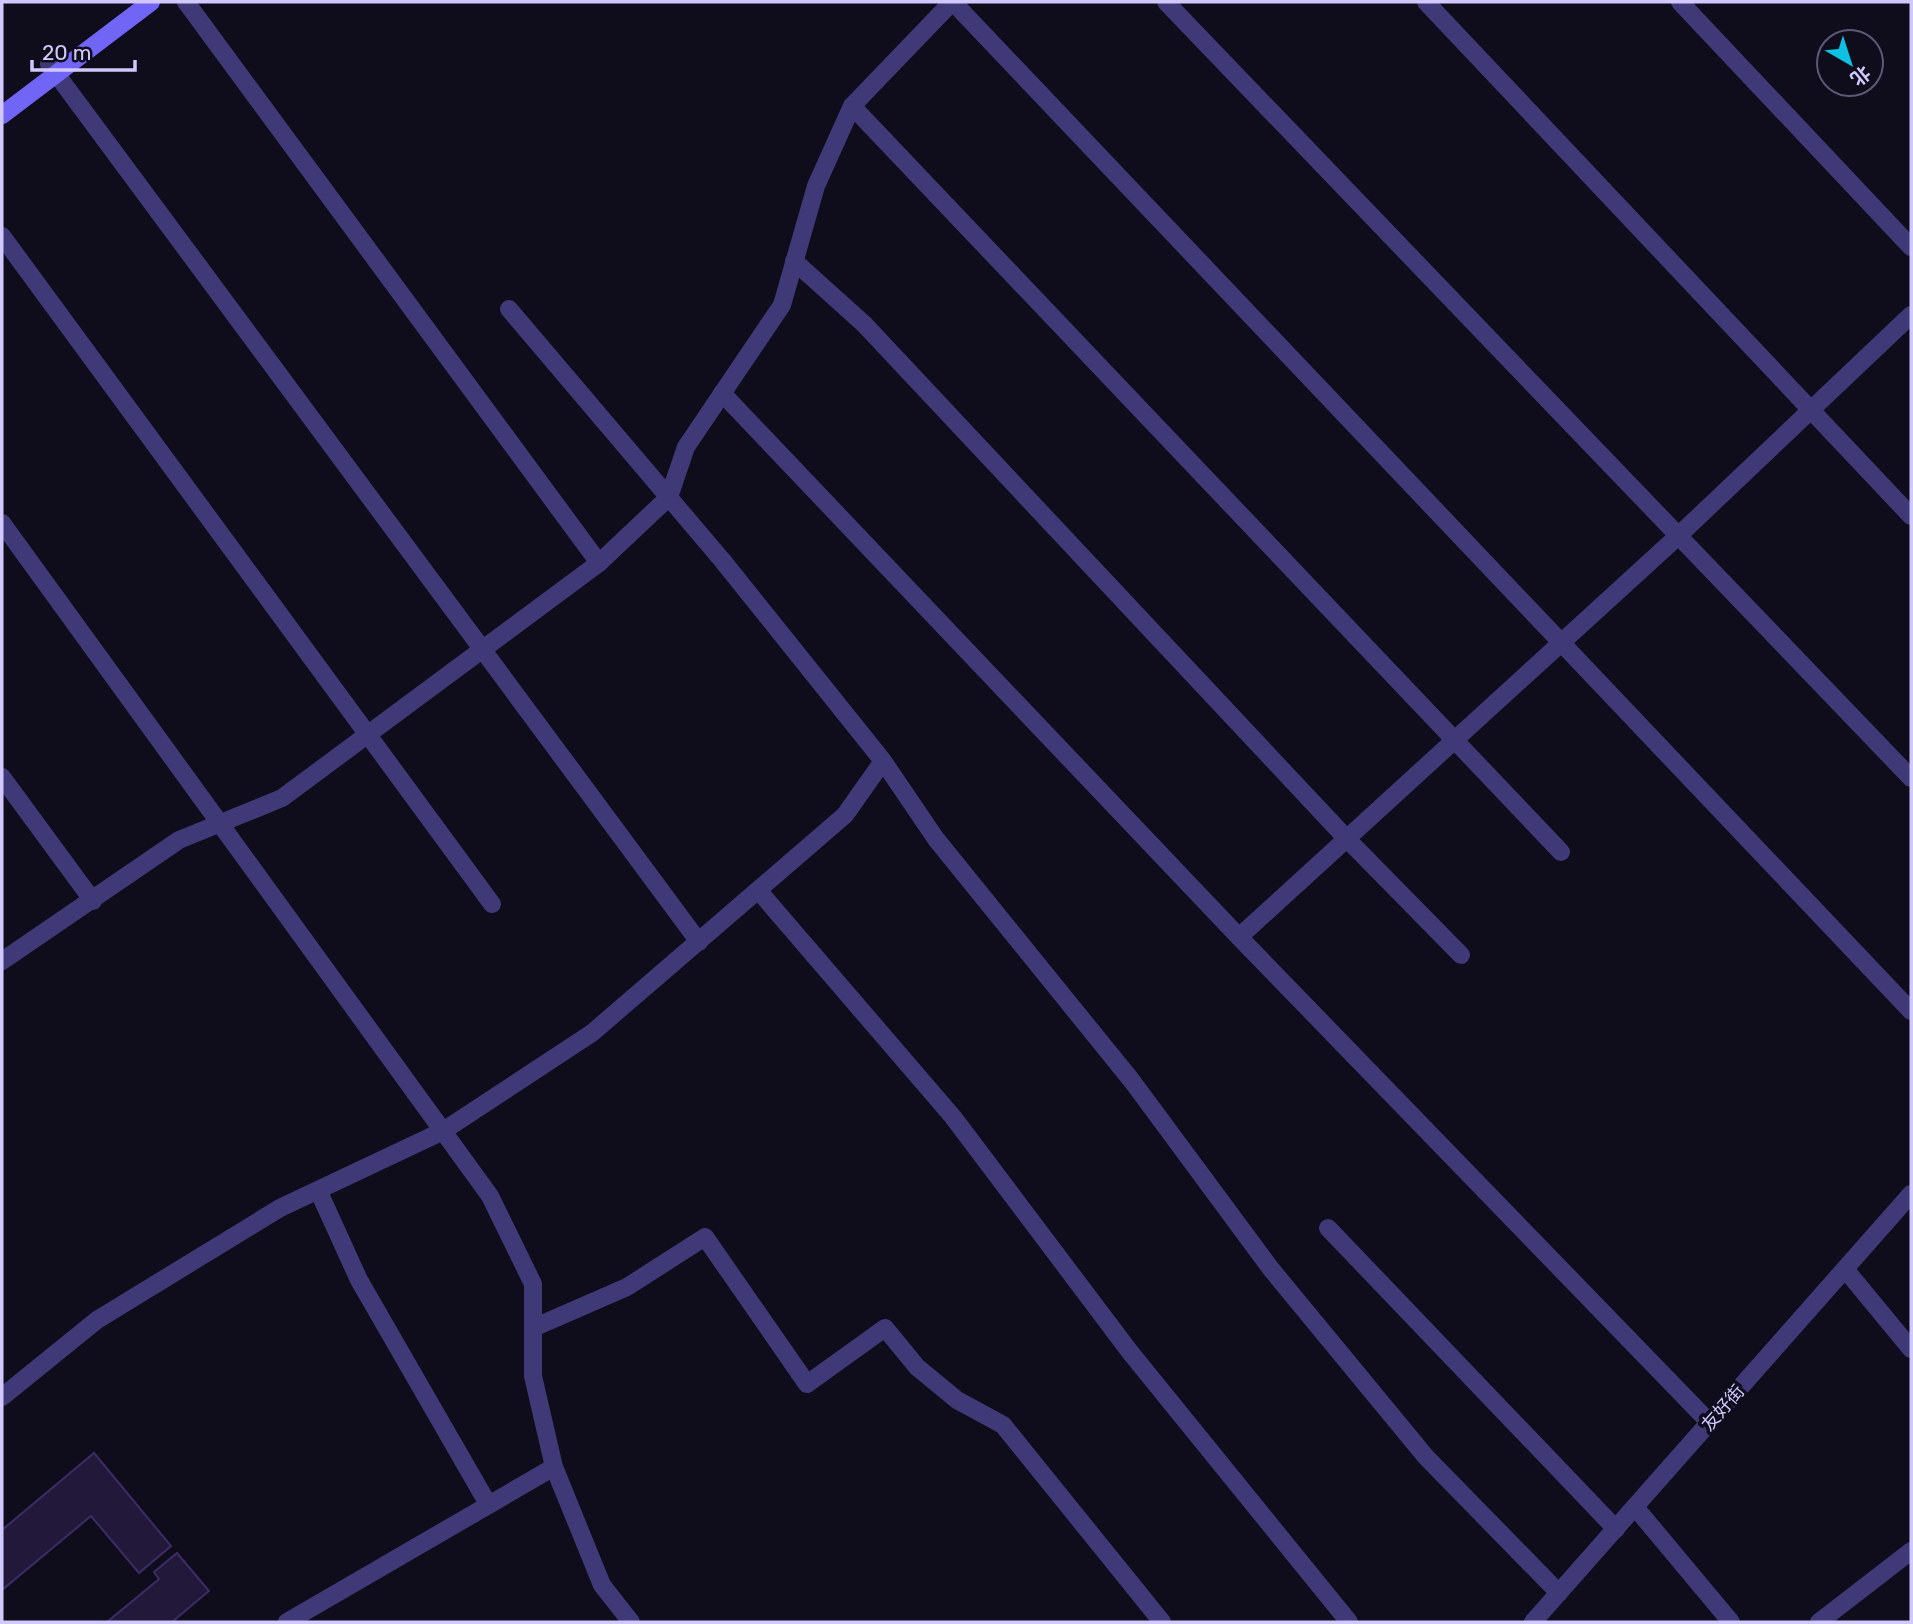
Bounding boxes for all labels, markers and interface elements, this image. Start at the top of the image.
scale bar [32,28,135,72]
north arrow [1815,28,1885,98]
text: 20 m [42,40,91,65]
text: 北 [1846,61,1875,91]
street label: 友好街 [1697,1380,1749,1436]

